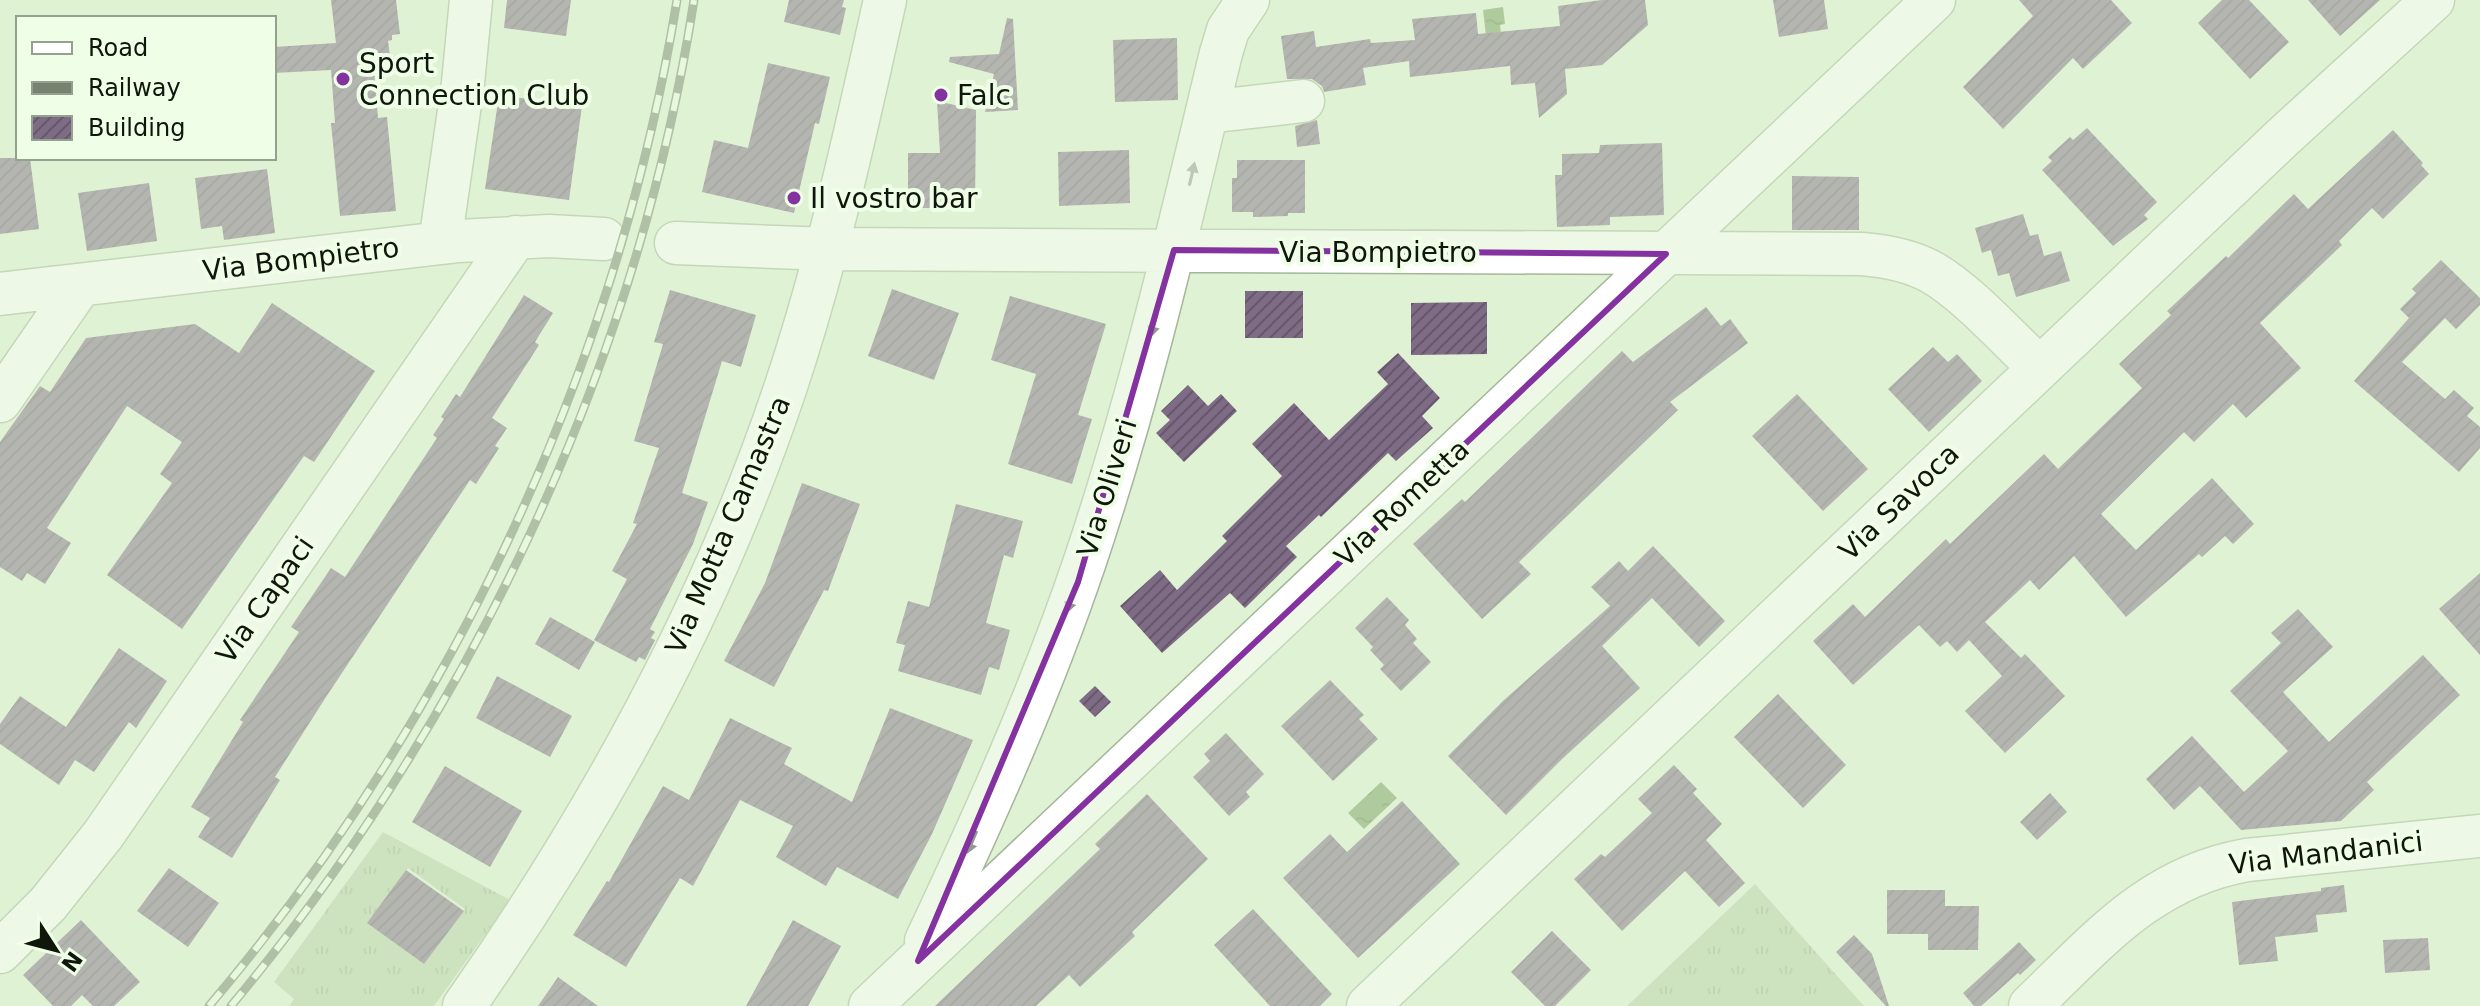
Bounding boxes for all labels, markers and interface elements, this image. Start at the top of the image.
legend [16,16,276,160]
text: Road [88,34,148,62]
place label: Sport Connection Club [359,47,589,112]
marker: Sport Connection Club [334,70,352,88]
text: Railway [88,74,181,102]
place label: Falc [957,79,1011,112]
marker: Falc [932,86,950,104]
text: Building [88,114,185,142]
one-way arrow [1186,162,1199,187]
place label: Il vostro bar [810,182,978,215]
marker: Il vostro bar [785,189,803,207]
street label: Via Bompietro [201,231,401,287]
street label: Via Bompietro [1279,236,1477,269]
one-way arrow [1147,313,1159,338]
street label: Via Motta Camastra [659,391,797,659]
street label: Via Oliveri [1070,415,1144,561]
street label: Via Rometta [1328,433,1476,573]
street label: Via Savoca [1832,437,1966,567]
street label: Via Capaci [209,530,321,670]
one-way arrow [1064,589,1076,613]
street label: Via Mandanici [2227,825,2425,881]
one-way arrow [965,830,978,854]
north arrow [16,910,96,990]
text: N [56,947,87,976]

